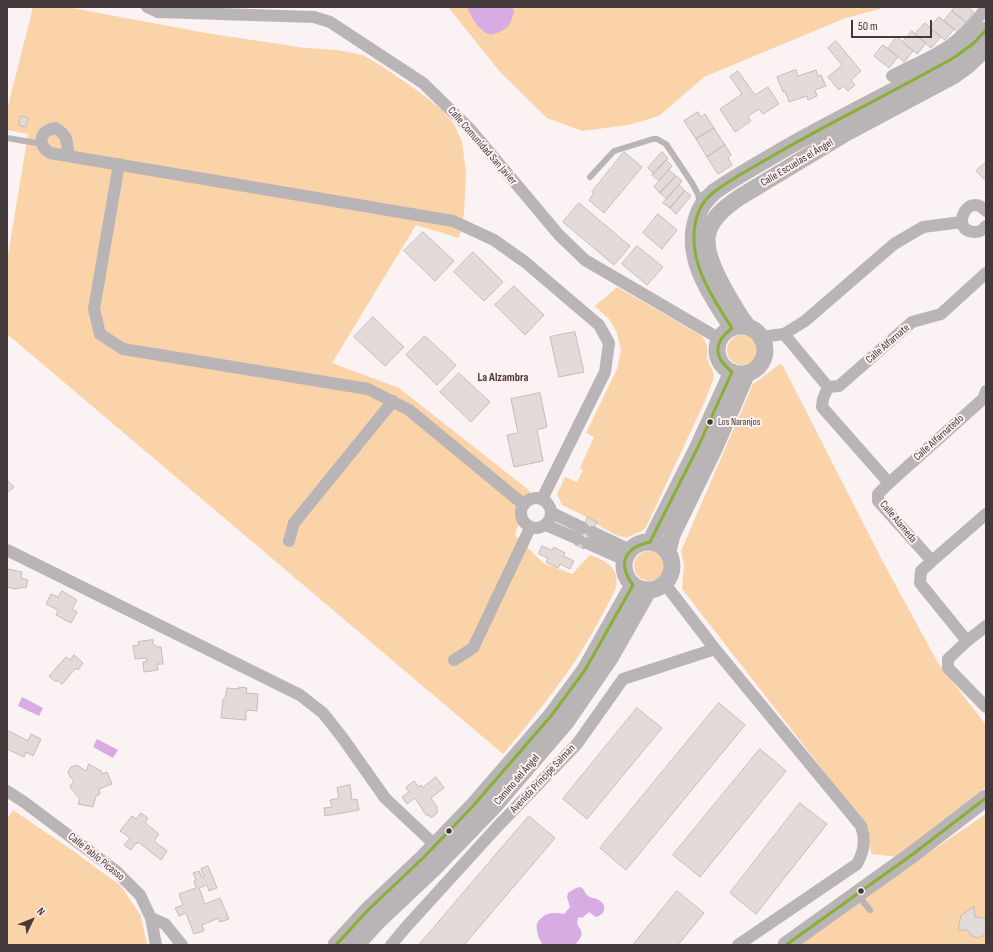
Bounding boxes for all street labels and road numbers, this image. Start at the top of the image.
street label: Calle Comunidad San Javier [445,104,519,188]
street label: Calle Escuelas el Ángel [758,136,836,190]
street label: Calle Alfarnate [863,321,913,367]
street label: Calle Alfarnatedo [911,412,967,464]
street label: Calle Alameda [877,498,919,546]
street label: Avenida Principe Salman [508,742,578,816]
street label: Camino del Ángel [491,752,543,808]
street label: Calle Pablo Picasso [65,830,127,884]

